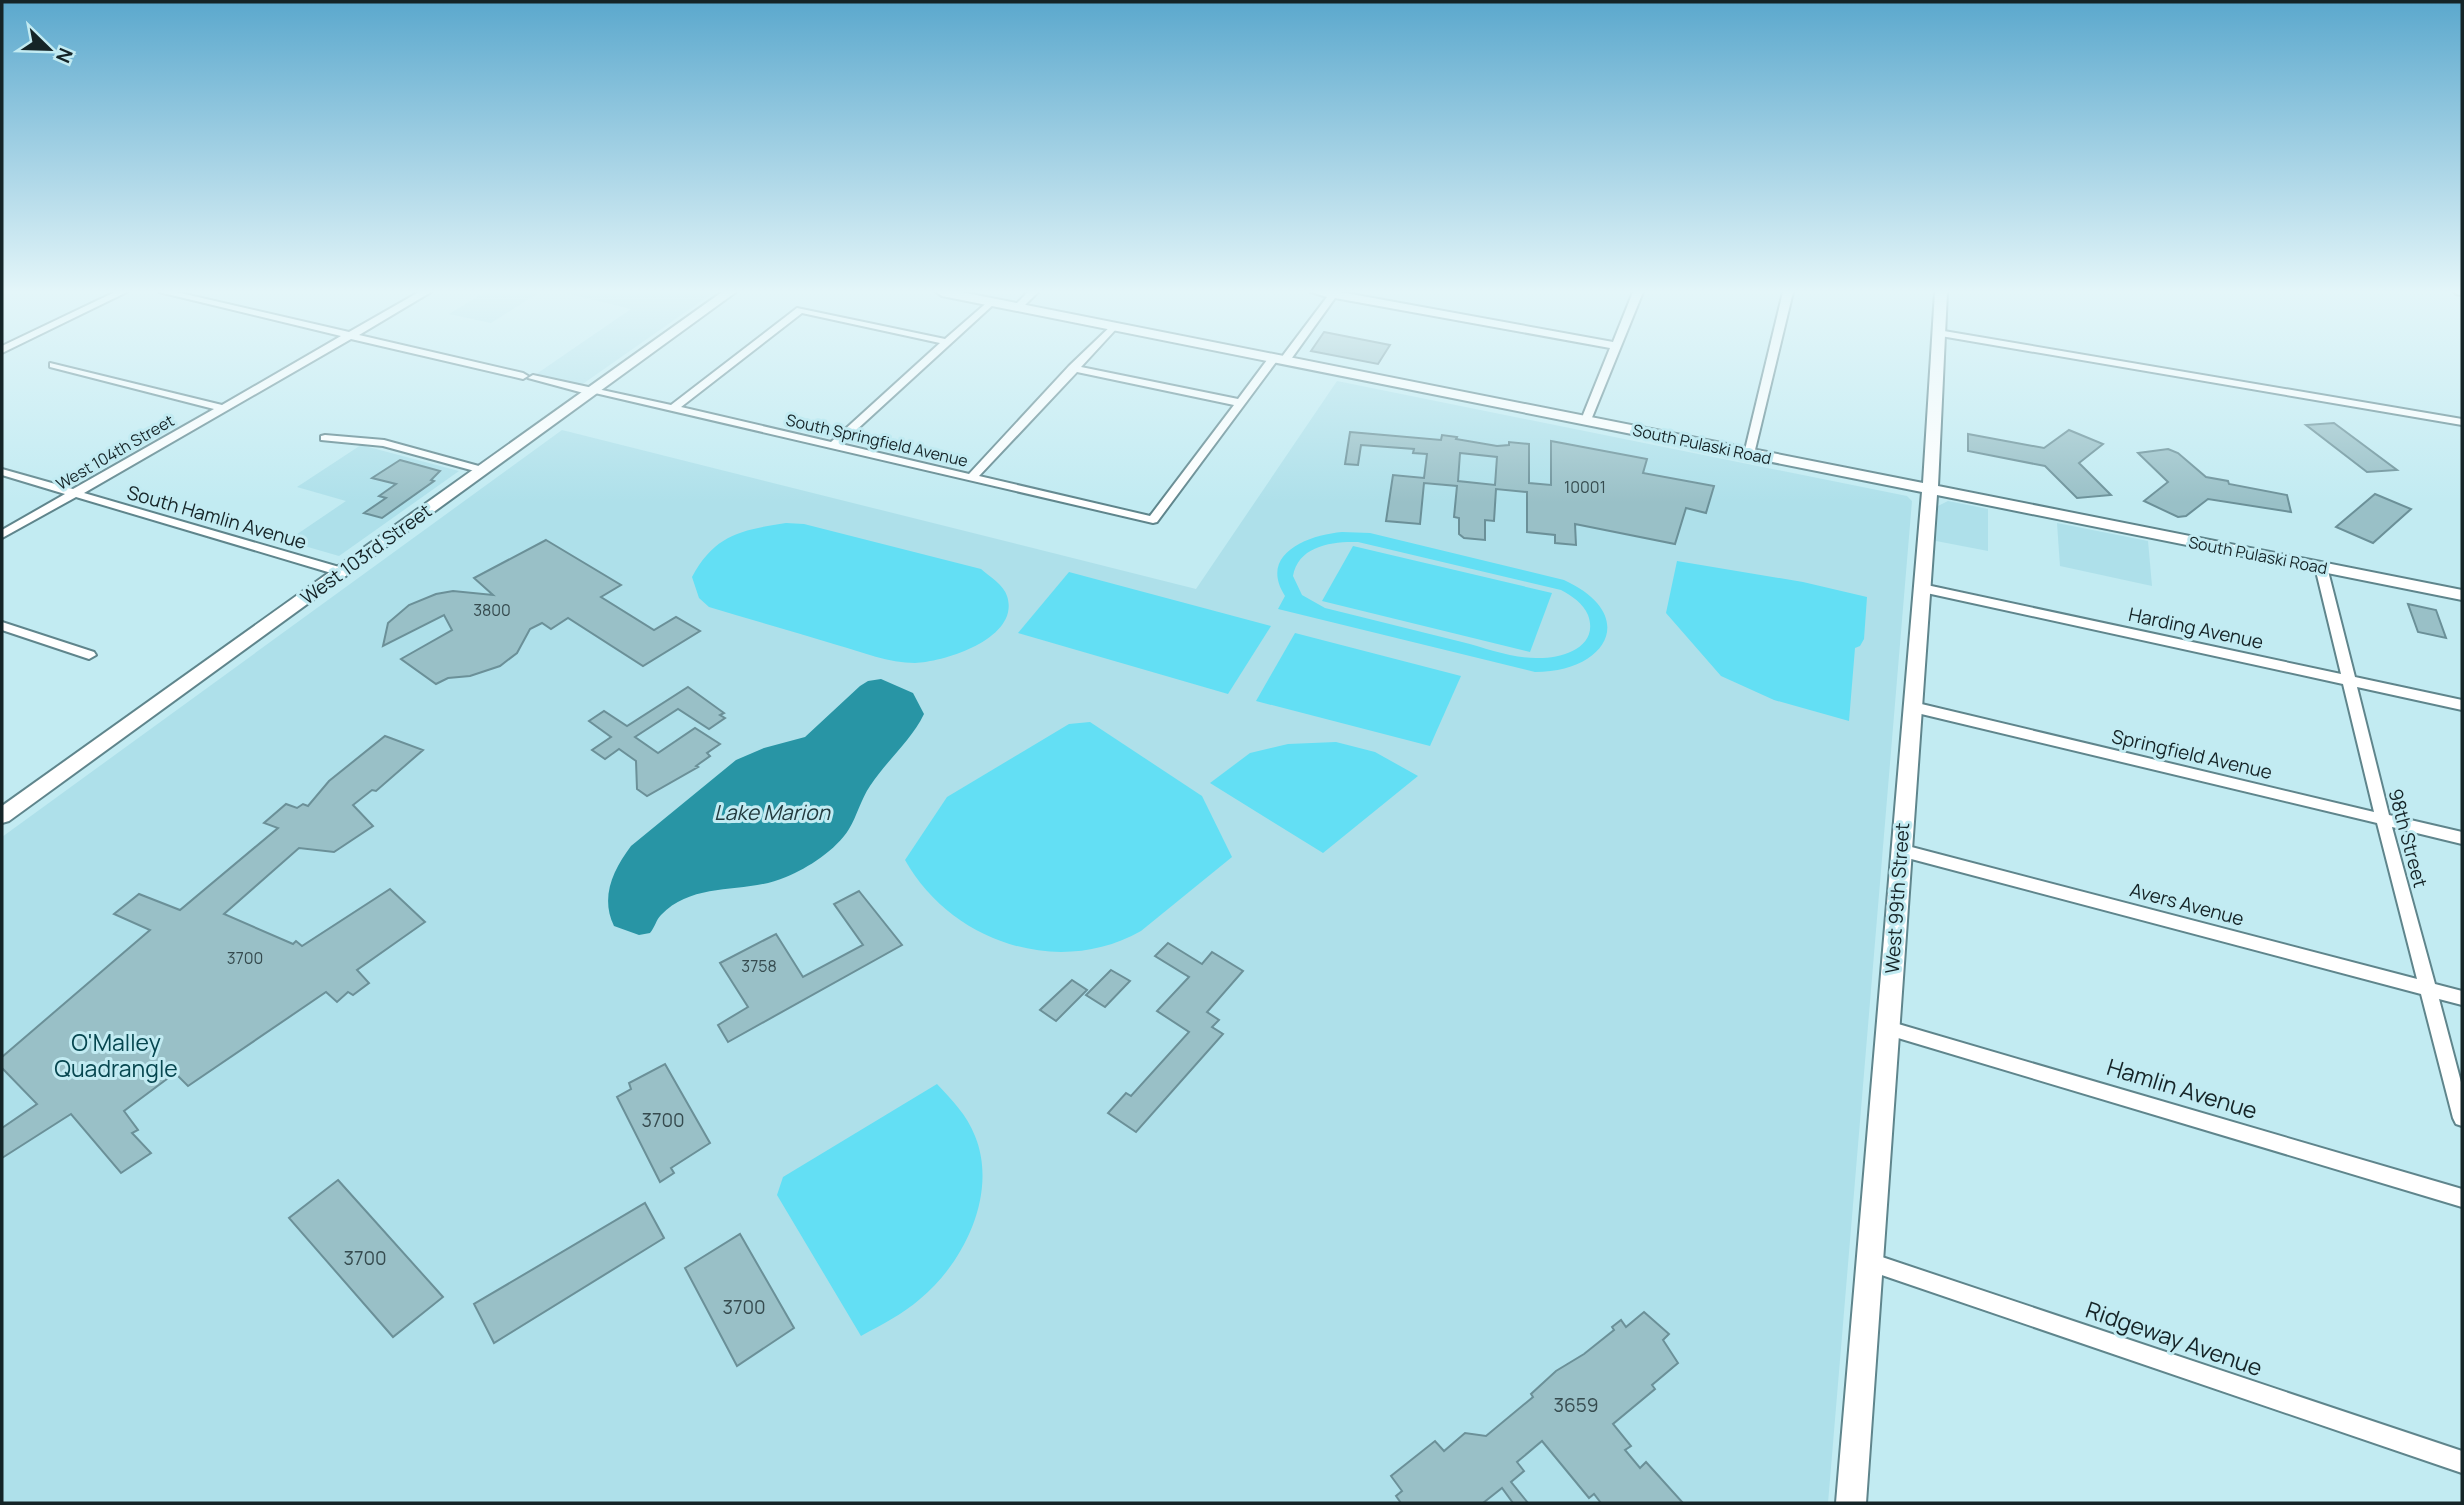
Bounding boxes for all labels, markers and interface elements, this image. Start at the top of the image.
north arrow [14,14,84,84]
text: N [50,44,79,67]
street label: South Springfield Avenue [784,408,970,472]
street label: West 104th Street [52,409,178,495]
street label: South Pulaski Road [1631,419,1773,469]
house number: 10001 [1564,476,1606,498]
street label: South Hamlin Avenue [124,479,310,555]
street label: West 103rd Street [295,498,437,610]
street label: South Pulaski Road [2187,531,2329,579]
house number: 3800 [473,599,511,621]
street label: Harding Avenue [2126,601,2266,655]
street label: Springfield Avenue [2109,723,2275,785]
street label: 98th Street [2382,786,2434,890]
water label: Lake Marion [714,798,831,826]
street label: West 99th Street [1879,822,1915,974]
street label: Avers Avenue [2127,876,2247,932]
house number: 3700 [227,947,263,969]
house number: 3758 [741,955,777,977]
park label: O'Malley Quadrangle [54,1026,178,1084]
street label: Hamlin Avenue [2103,1050,2261,1126]
house number: 3700 [641,1107,685,1133]
house number: 3700 [343,1245,387,1271]
street label: Ridgeway Avenue [2082,1293,2267,1383]
house number: 3700 [722,1294,766,1320]
house number: 3659 [1553,1392,1599,1418]

